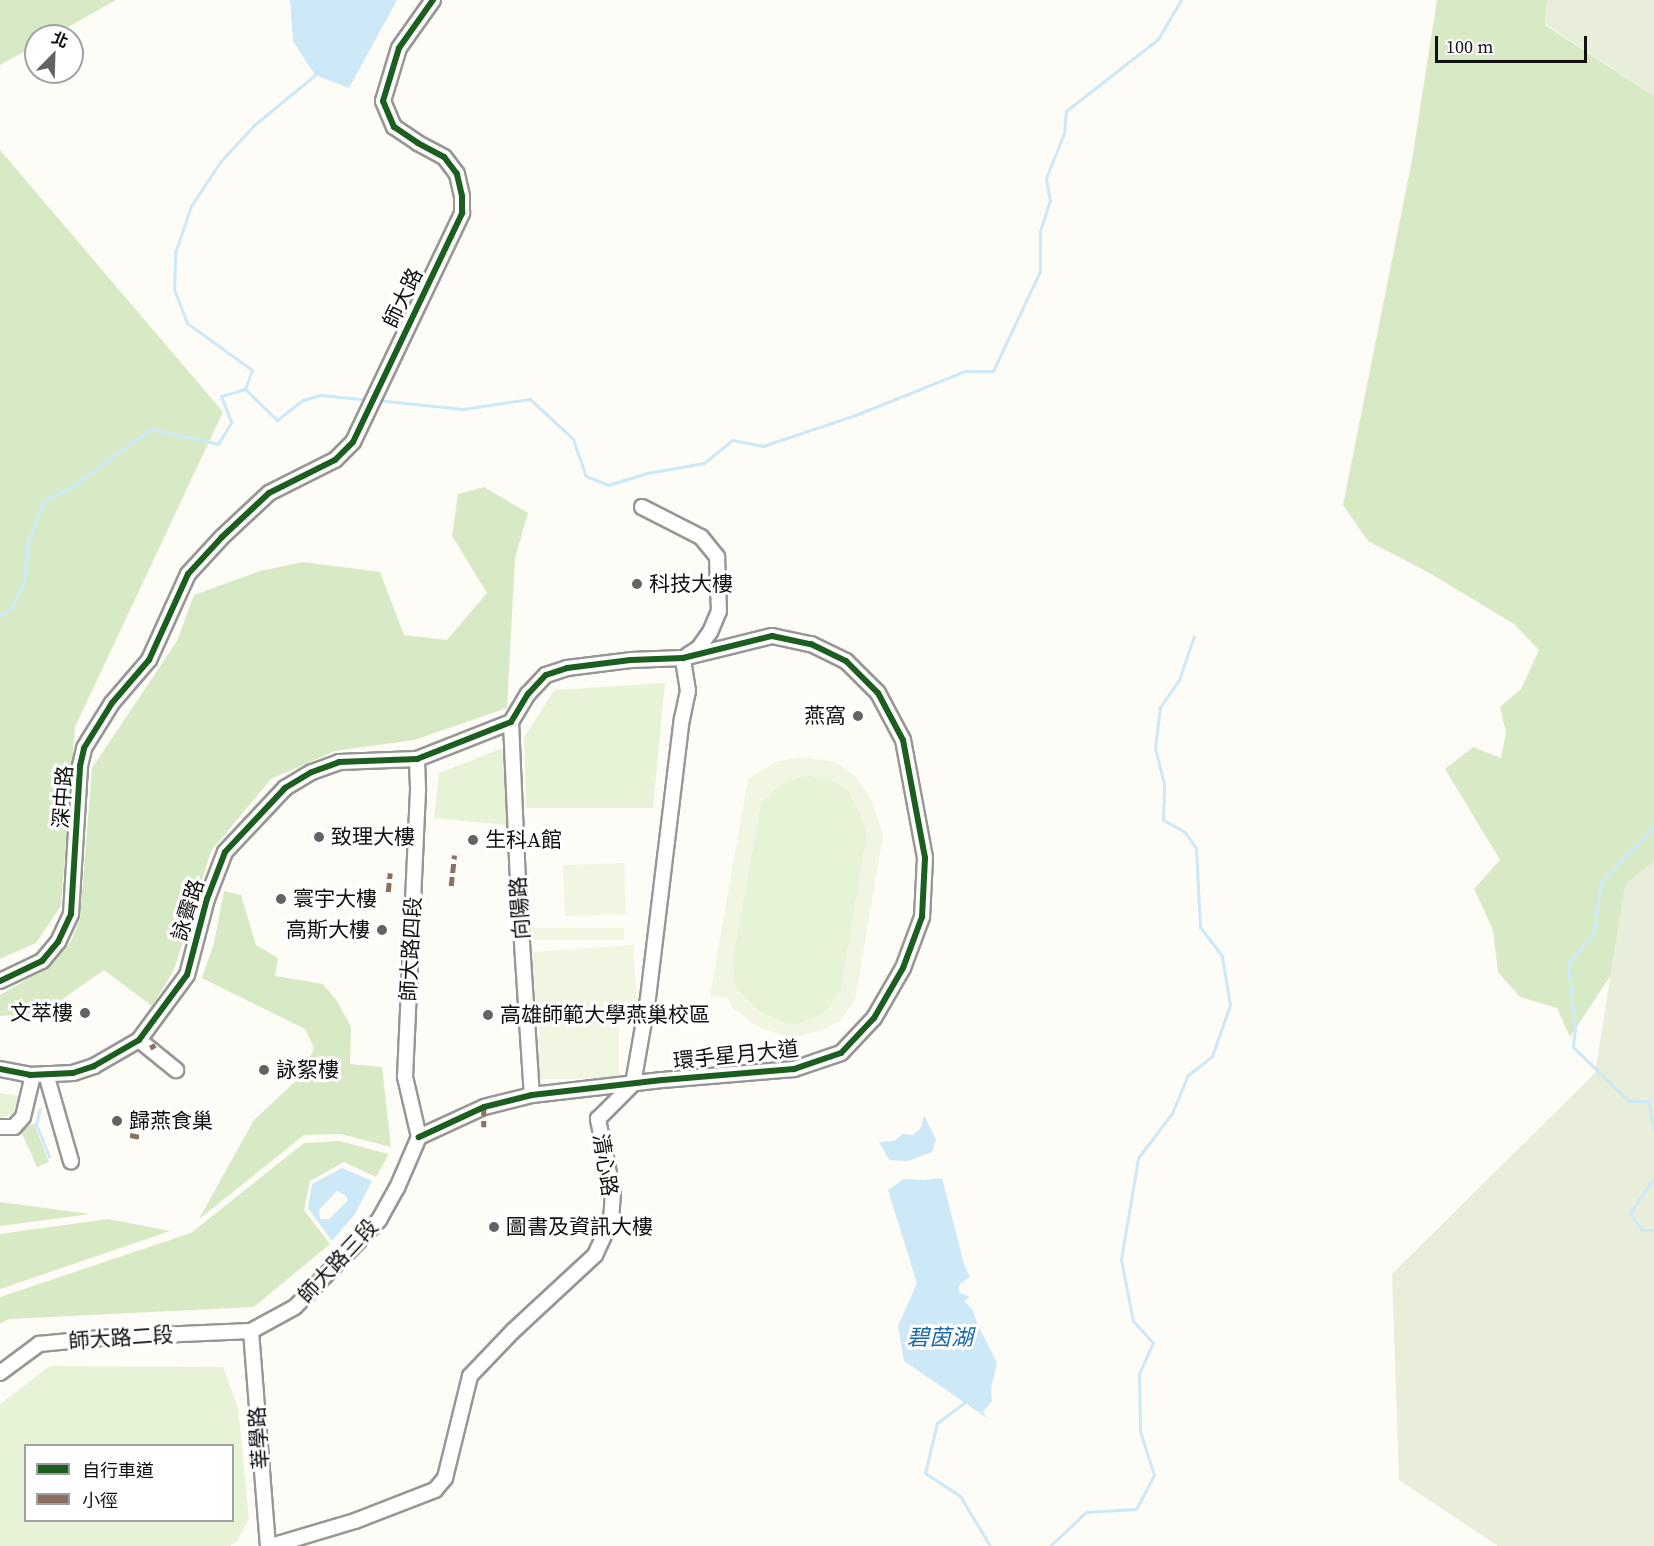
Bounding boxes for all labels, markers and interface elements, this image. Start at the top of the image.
north arrow [24,24,84,84]
scale bar [1438,24,1590,62]
text: 北 [49,26,72,53]
text: 100 m [1446,34,1493,59]
street label: 師大路 [378,264,428,332]
place label: 科技大樓 [649,571,733,597]
marker: 科技大樓 [630,577,644,591]
place label: 燕窩 [804,703,846,729]
marker: 燕窩 [851,709,865,723]
street label: 深中路 [48,765,78,829]
place label: 致理大樓 [331,824,415,850]
place label: 生科A館 [485,827,562,853]
marker: 致理大樓 [312,830,326,844]
marker: 生科A館 [466,833,480,847]
street label: 詠霽路 [167,876,209,944]
street label: 向陽路 [505,876,535,940]
place label: 寰宇大樓 [293,886,377,912]
marker: 寰宇大樓 [274,892,288,906]
street label: 師大路四段 [396,896,426,1002]
place label: 高斯大樓 [286,917,370,943]
marker: 高斯大樓 [375,923,389,937]
place label: 文萃樓 [10,1000,73,1026]
place label: 高雄師範大學燕巢校區 [500,1002,710,1028]
marker: 文萃樓 [78,1006,92,1020]
marker: 高雄師範大學燕巢校區 [481,1008,495,1022]
street label: 環手星月大道 [672,1036,800,1074]
place label: 詠絮樓 [276,1057,339,1083]
marker: 詠絮樓 [257,1063,271,1077]
place label: 歸燕食巢 [129,1108,213,1134]
marker: 歸燕食巢 [110,1114,124,1128]
street label: 清心路 [588,1132,622,1198]
street label: 師大路三段 [293,1214,383,1308]
place label: 圖書及資訊大樓 [506,1214,653,1240]
marker: 圖書及資訊大樓 [487,1220,501,1234]
street label: 師大路二段 [68,1322,174,1354]
water label: 碧茵湖 [907,1325,973,1351]
street label: 莘學路 [244,1406,274,1470]
legend [24,1444,234,1522]
text: 自行車道 [82,1458,154,1483]
text: 小徑 [82,1488,118,1513]

